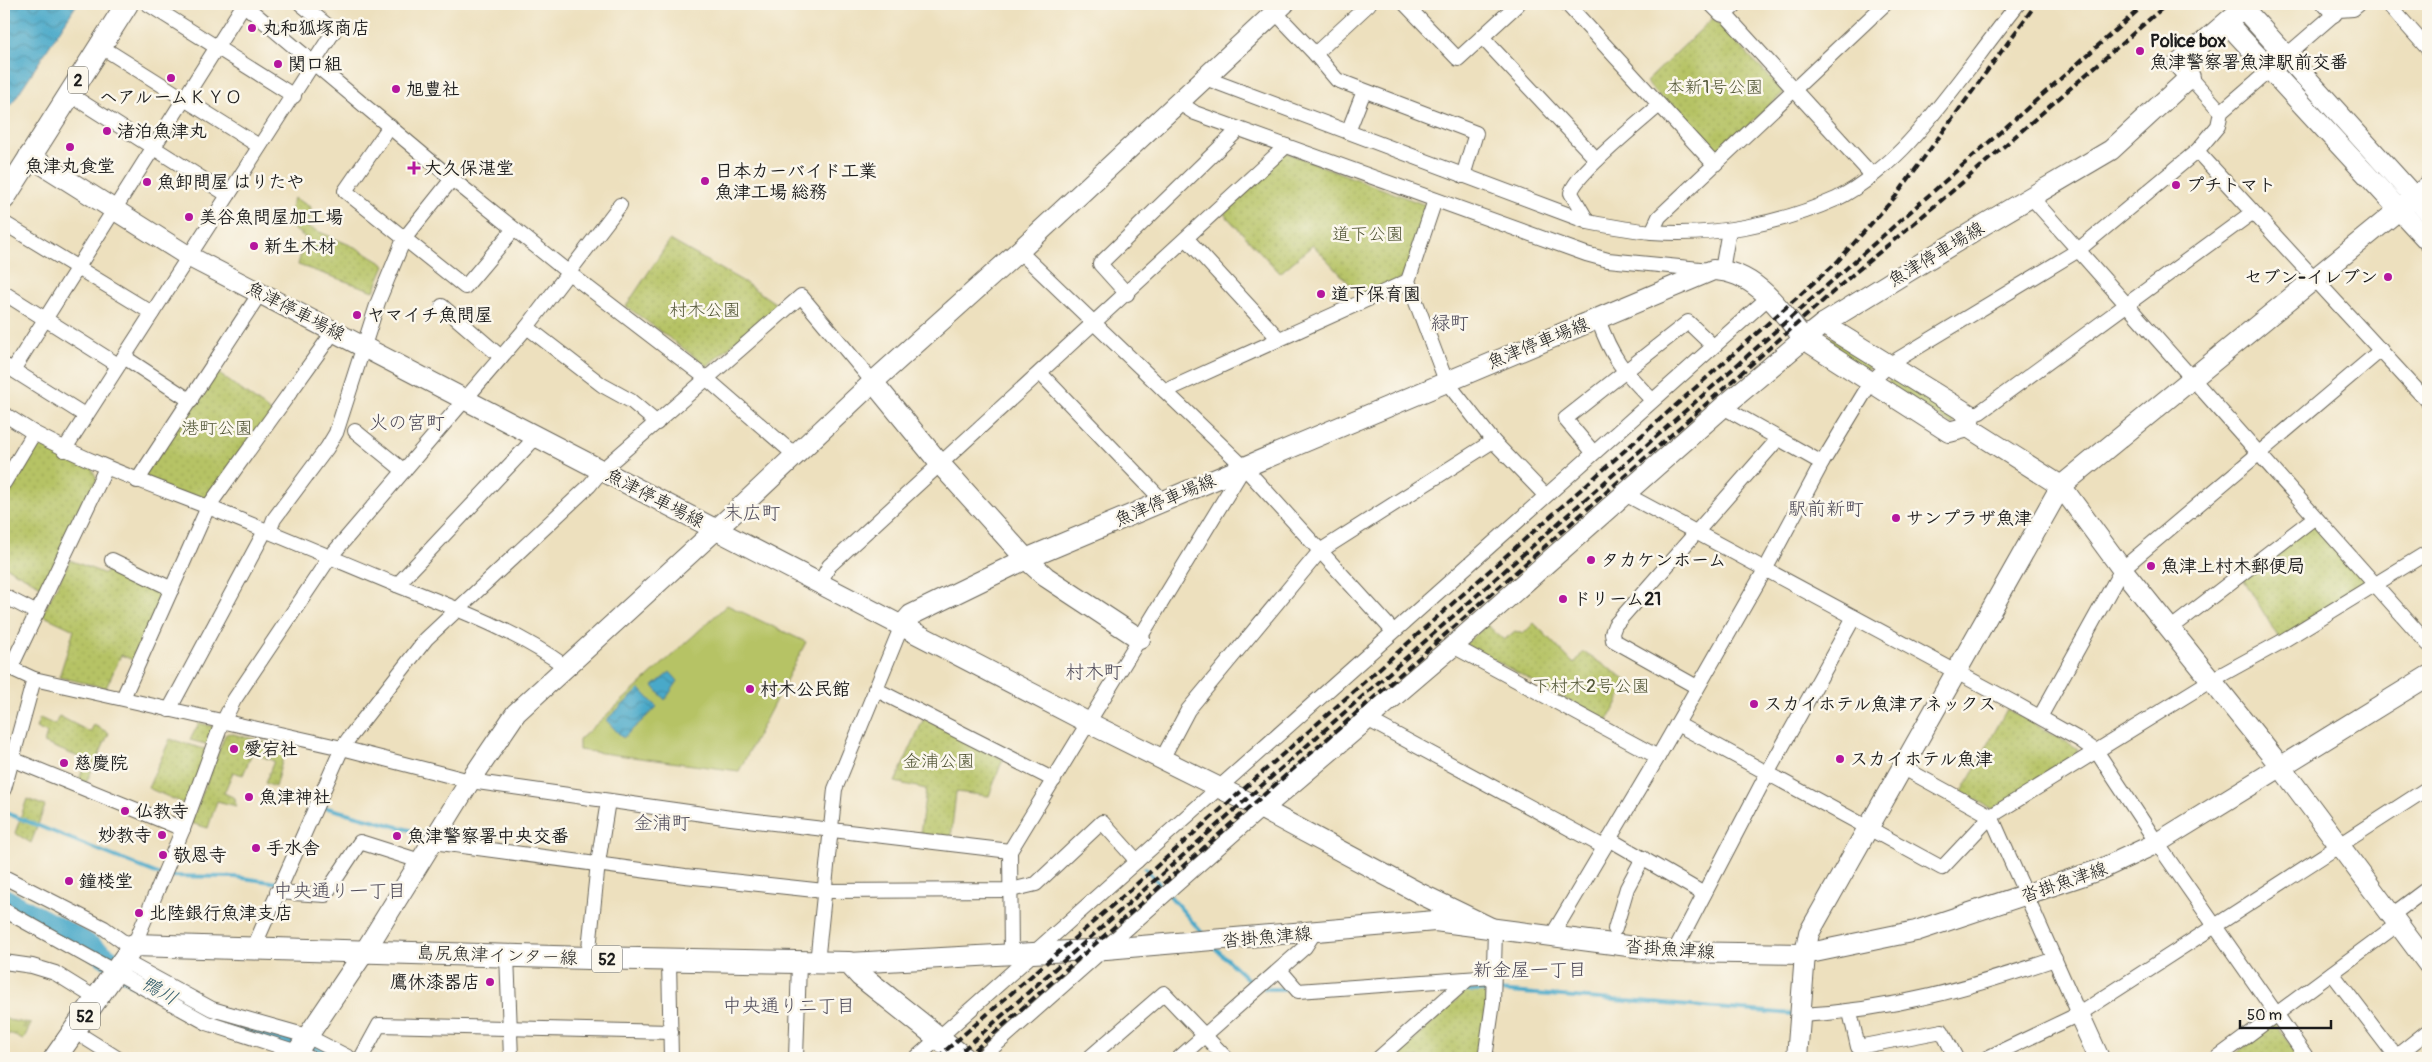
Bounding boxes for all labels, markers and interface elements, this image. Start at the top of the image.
place label: 丸和狐塚商店 [262,17,370,40]
marker: 丸和狐塚商店 [246,22,258,34]
place label: Police box 魚津警察署魚津駅前交番 [2150,30,2348,74]
marker: Police box 魚津警察署魚津駅前交番 [2134,45,2146,57]
place label: 関口組 [288,53,342,76]
marker: 関口組 [272,58,284,70]
road number: 2 [68,66,88,94]
marker: ヘアルームＫＹＯ [165,72,177,84]
park label: 本新1号公園 [1666,76,1764,99]
place label: 旭豊社 [406,78,460,101]
marker: 旭豊社 [390,83,402,95]
place label: ヘアルームＫＹＯ [100,86,242,109]
place label: 渚泊魚津丸 [117,120,207,143]
marker: 渚泊魚津丸 [101,125,113,137]
marker: 魚津丸食堂 [64,141,76,153]
place label: 魚津丸食堂 [25,155,115,178]
place label: 大久保湛堂 [424,157,514,180]
place label: 日本カーバイド工業 魚津工場 総務 [715,160,877,204]
marker: 大久保湛堂 [408,162,420,174]
place label: 魚卸問屋 はりたや [157,171,305,194]
place label: プチトマト [2186,174,2276,197]
marker: 日本カーバイド工業 魚津工場 総務 [699,175,711,187]
marker: 魚卸問屋 はりたや [141,176,153,188]
marker: プチトマト [2170,179,2182,191]
place label: 美谷魚問屋加工場 [199,206,343,229]
marker: 美谷魚問屋加工場 [183,211,195,223]
street label: 魚津停車場線 [1884,217,1988,292]
park label: 道下公園 [1332,223,1404,246]
place label: 新生木材 [264,235,336,258]
marker: 新生木材 [248,240,260,252]
place label: セブン-イレブン [2244,266,2378,289]
marker: セブン-イレブン [2382,271,2394,283]
street label: 魚津停車場線 [242,277,349,346]
place label: 道下保育園 [1331,283,1421,306]
marker: 道下保育園 [1315,288,1327,300]
park label: 村木公園 [669,299,741,322]
place label: ヤマイチ魚問屋 [367,304,493,327]
marker: ヤマイチ魚問屋 [351,309,363,321]
district label: 緑町 [1431,311,1469,335]
street label: 魚津停車場線 [1484,313,1593,374]
district label: 火の宮町 [369,411,445,435]
park label: 港町公園 [181,417,253,440]
street label: 魚津停車場線 [601,464,708,533]
street label: 魚津停車場線 [1111,469,1219,532]
district label: 駅前新町 [1788,497,1864,521]
district label: 末広町 [723,501,781,525]
place label: サンプラザ魚津 [1906,507,2032,530]
marker: サンプラザ魚津 [1890,512,1902,524]
place label: タカケンホーム [1601,549,1726,572]
marker: タカケンホーム [1585,554,1597,566]
place label: 魚津上村木郵便局 [2161,555,2305,578]
marker: 魚津上村木郵便局 [2145,560,2157,572]
place label: ドリーム21 [1573,588,1661,611]
marker: ドリーム21 [1557,593,1569,605]
district label: 村木町 [1065,660,1123,684]
park label: 下村木2号公園 [1532,675,1650,698]
place label: 村木公民館 [760,678,850,701]
marker: 村木公民館 [744,683,756,695]
place label: スカイホテル魚津アネックス [1764,693,1996,716]
marker: スカイホテル魚津アネックス [1748,698,1760,710]
place label: 愛宕社 [244,738,298,761]
marker: 愛宕社 [228,743,240,755]
place label: スカイホテル魚津 [1850,748,1993,771]
park label: 金浦公園 [903,750,975,773]
place label: 慈慶院 [74,752,128,775]
marker: スカイホテル魚津 [1834,753,1846,765]
marker: 慈慶院 [58,757,70,769]
place label: 魚津神社 [259,786,331,809]
marker: 魚津神社 [243,791,255,803]
place label: 仏教寺 [135,800,189,823]
marker: 仏教寺 [119,805,131,817]
district label: 金浦町 [633,811,691,835]
place label: 妙教寺 [98,824,152,847]
place label: 魚津警察署中央交番 [407,825,569,848]
marker: 妙教寺 [156,829,168,841]
marker: 魚津警察署中央交番 [391,830,403,842]
place label: 手水舎 [266,837,320,860]
marker: 手水舎 [250,842,262,854]
place label: 敬恩寺 [173,844,227,867]
marker: 敬恩寺 [157,849,169,861]
street label: 沓掛魚津線 [2018,857,2110,908]
place label: 鐘楼堂 [79,870,133,893]
marker: 鐘楼堂 [63,875,75,887]
district label: 中央通り一丁目 [273,879,407,903]
place label: 北陸銀行魚津支店 [149,902,293,925]
marker: 北陸銀行魚津支店 [133,907,145,919]
street label: 沓掛魚津線 [1221,922,1313,953]
street label: 沓掛魚津線 [1624,935,1716,964]
street label: 島尻魚津インター線 [416,941,578,970]
road number: 52 [592,946,622,972]
district label: 新金屋一丁目 [1473,958,1587,982]
water label: 鴨川 [137,971,182,1011]
place label: 鷹休漆器店 [390,971,480,994]
marker: 鷹休漆器店 [484,976,496,988]
district label: 中央通り二丁目 [722,994,856,1018]
scale bar [2240,997,2331,1029]
road number: 52 [70,1002,100,1030]
text: 50 m [2247,1006,2282,1025]

